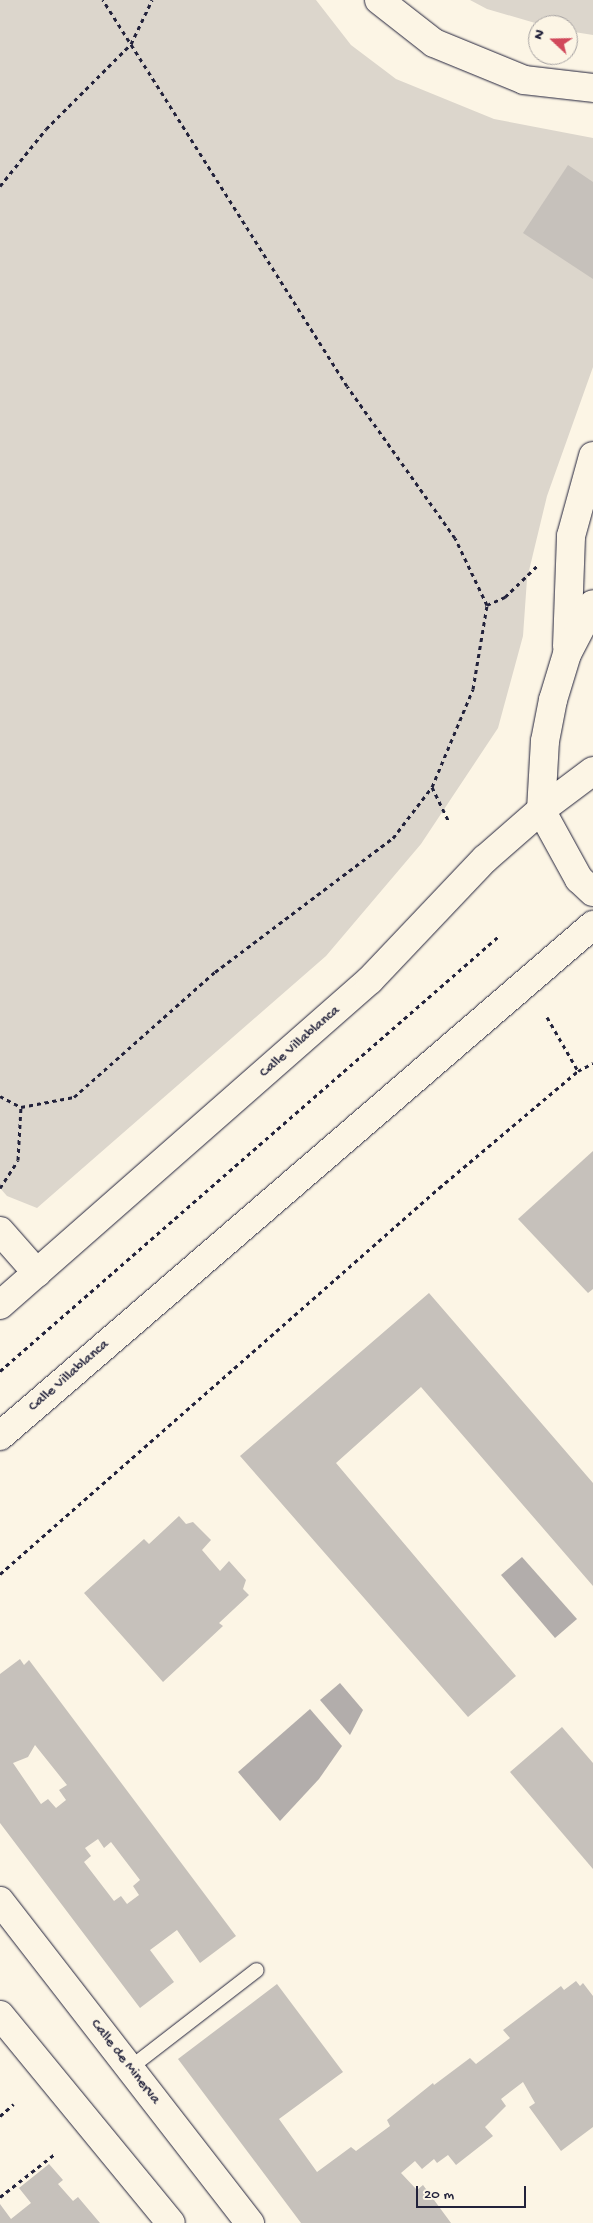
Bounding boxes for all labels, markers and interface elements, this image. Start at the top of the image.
north arrow [528,15,578,65]
text: N [530,27,549,42]
street label: Calle Villablanca [256,1002,344,1082]
street label: Calle Villablanca [25,1336,113,1416]
street label: Calle de Minerva [86,2016,164,2108]
scale bar [418,2176,528,2208]
text: 20 m [424,2186,454,2204]

